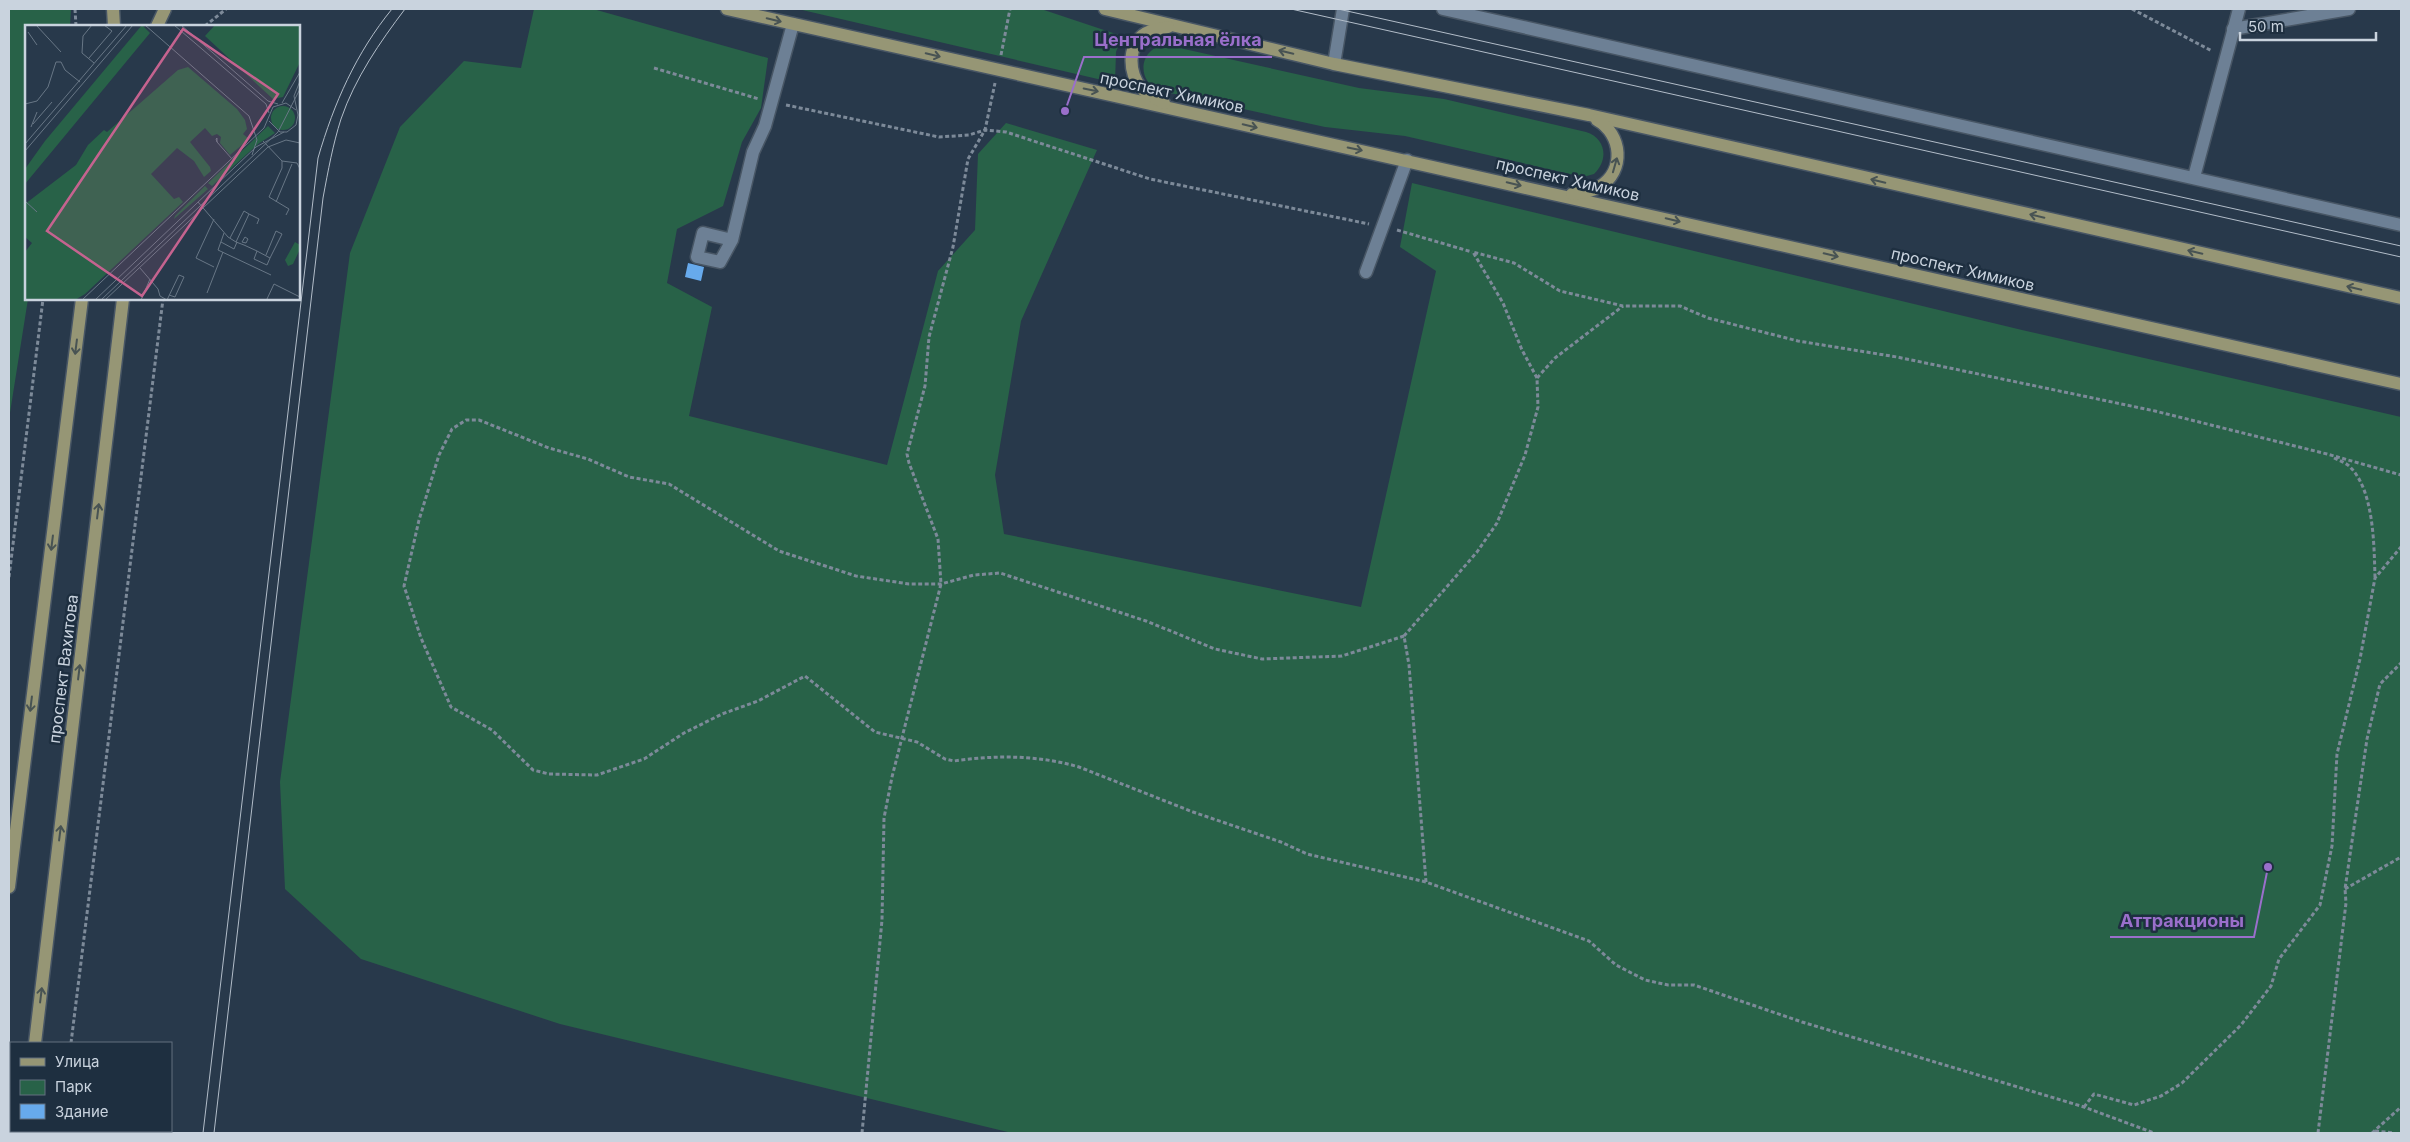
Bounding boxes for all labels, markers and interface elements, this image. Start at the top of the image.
scale bar [2240,10,2376,42]
one-way arrow [766,16,782,25]
text: 50 m [2248,17,2284,36]
callout: Центральная ёлка [1084,24,1272,57]
inset map [25,25,300,300]
text: Центральная ёлка [1094,29,1262,50]
one-way arrow [1279,47,1295,56]
one-way arrow [924,51,940,60]
street label: проспект Химиков [1098,67,1246,117]
one-way arrow [1083,86,1099,96]
one-way arrow [1242,122,1258,131]
one-way arrow [1347,145,1363,154]
street label: проспект Химиков [1494,153,1642,205]
one-way arrow [1611,157,1621,173]
one-way arrow [1871,176,1887,185]
one-way arrow [1506,180,1522,189]
one-way arrow [2029,211,2045,220]
one-way arrow [1664,216,1680,225]
street label: проспект Химиков [1889,243,2037,295]
one-way arrow [2188,247,2204,256]
one-way arrow [1823,251,1839,260]
one-way arrow [2346,283,2362,292]
one-way arrow [71,339,81,355]
one-way arrow [93,503,103,519]
one-way arrow [46,535,56,551]
street label: проспект Вахитова [44,593,82,745]
one-way arrow [74,664,84,680]
one-way arrow [26,696,36,712]
one-way arrow [55,826,65,842]
callout: Аттракционы [2110,904,2254,937]
text: Аттракционы [2120,910,2244,931]
one-way arrow [36,987,46,1003]
legend [10,1042,172,1132]
text: Улица [55,1052,99,1071]
text: Парк [55,1077,92,1096]
text: Здание [55,1102,109,1121]

